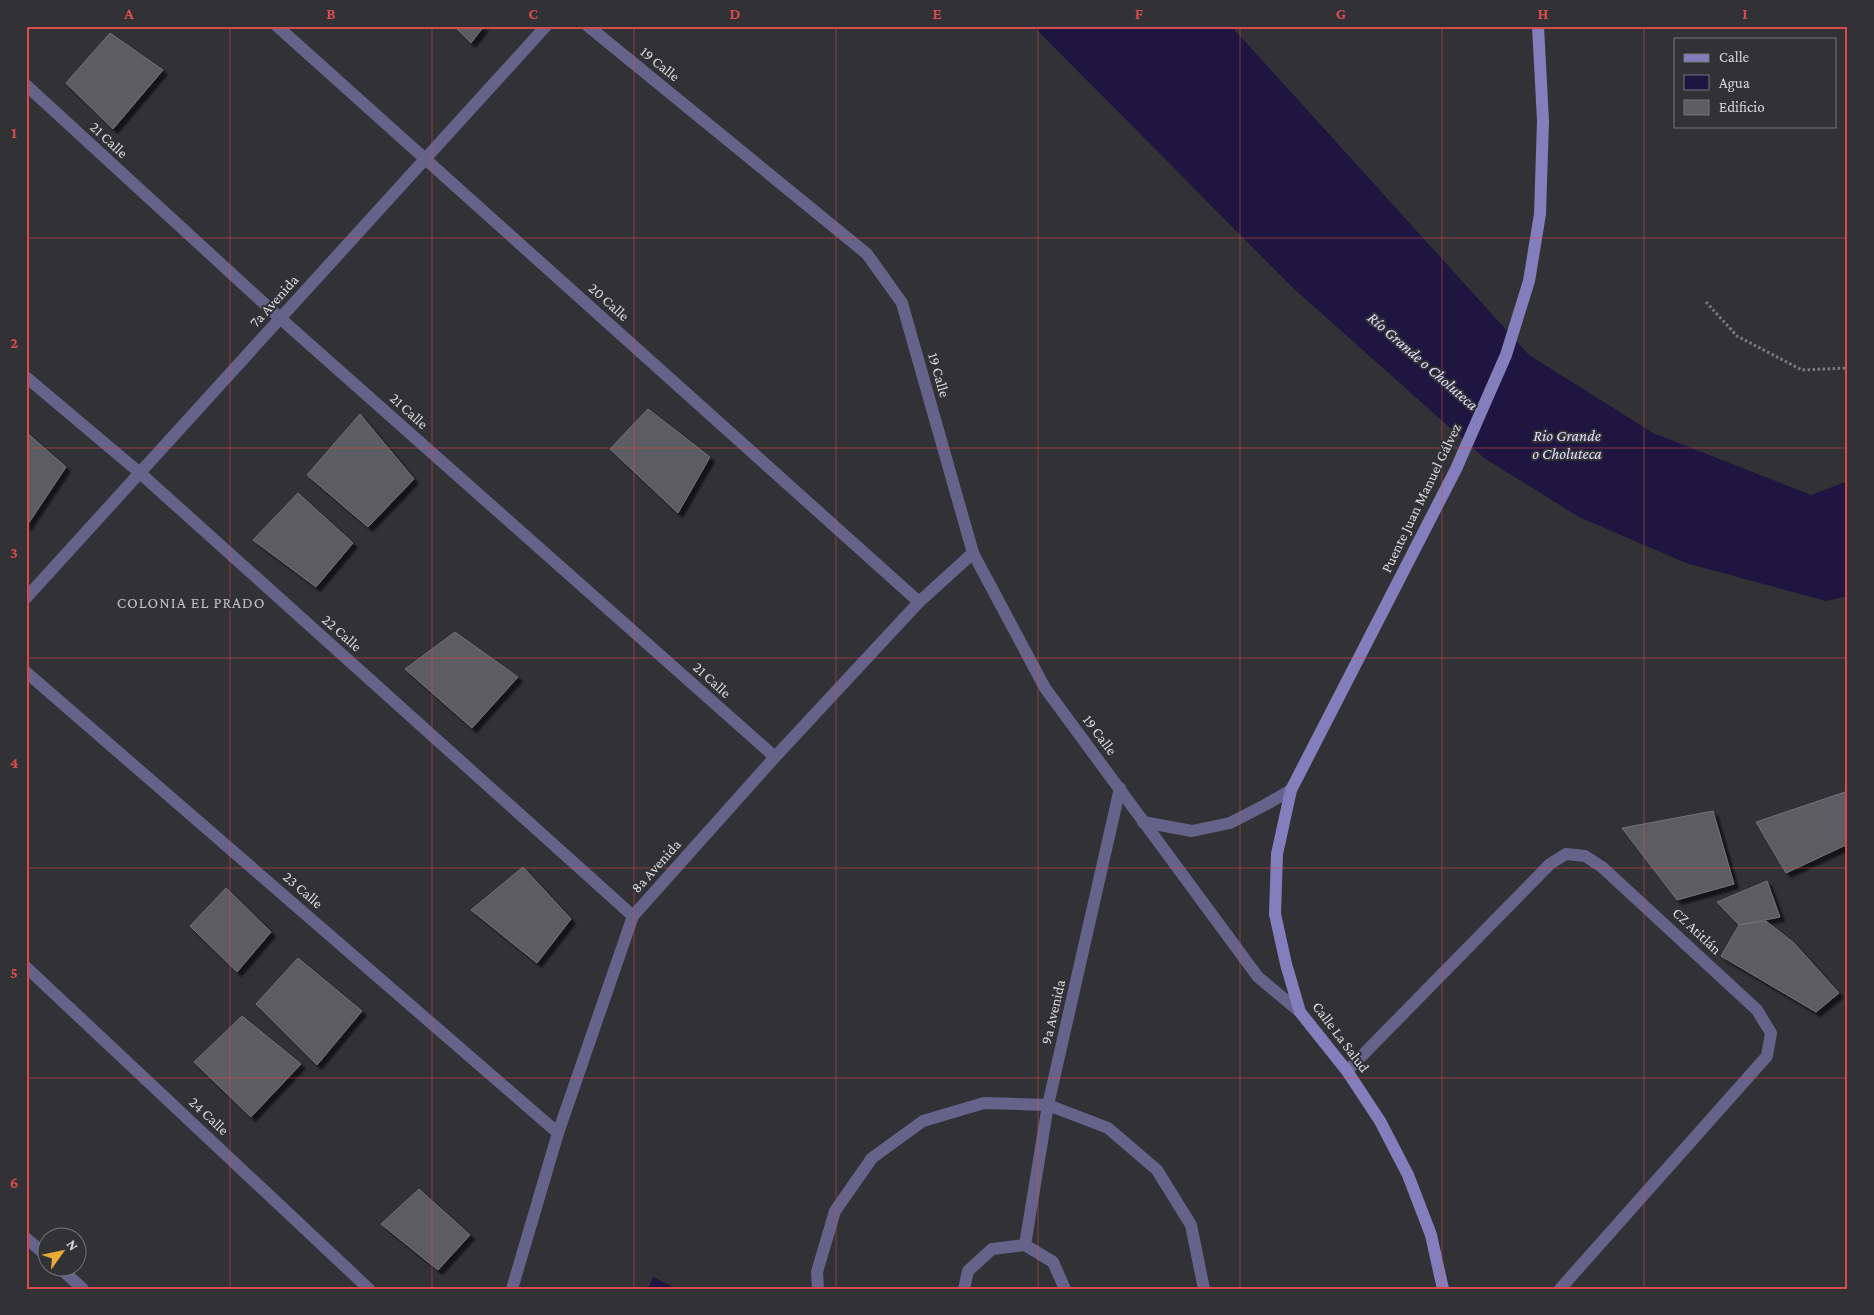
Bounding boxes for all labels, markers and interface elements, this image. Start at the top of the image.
text: A [123,5,134,22]
text: B [326,5,336,22]
text: C [528,5,538,22]
text: D [729,5,741,22]
text: E [932,5,942,22]
text: F [1135,5,1144,22]
text: G [1336,5,1346,22]
text: H [1538,5,1549,22]
text: I [1742,5,1748,22]
legend [1674,38,1836,128]
street label: 19 Calle [637,43,683,85]
text: Calle [1719,49,1750,65]
text: Agua [1719,75,1750,92]
text: Edificio [1719,99,1765,115]
street label: 21 Calle [87,119,131,162]
text: 1 [11,124,17,141]
street label: 7a Avenida [246,272,302,330]
street label: 20 Calle [586,280,633,324]
water label: Río Grande o Choluteca [1365,309,1482,414]
text: 2 [10,334,18,351]
street label: 19 Calle [925,351,953,400]
street label: 21 Calle [387,390,431,432]
street label: Puente Juan Manuel Gálvez [1378,421,1465,575]
water label: Rio Grande o Choluteca [1532,427,1602,462]
text: 3 [10,544,18,561]
district label: COLONIA EL PRADO [117,594,265,611]
street label: 22 Calle [319,611,365,655]
street label: 21 Calle [690,659,734,701]
street label: 19 Calle [1080,712,1120,758]
text: 4 [10,754,19,771]
street label: 8a Avenida [628,836,684,896]
street label: 23 Calle [280,868,326,912]
street label: CZ Atitlán [1669,904,1725,958]
text: 5 [10,964,18,981]
street label: 9a Avenida [1038,978,1068,1046]
street label: Calle La Salud [1309,999,1373,1075]
street label: 24 Calle [186,1094,232,1138]
text: 6 [10,1174,18,1191]
north arrow [38,1228,88,1278]
text: N [64,1237,82,1254]

